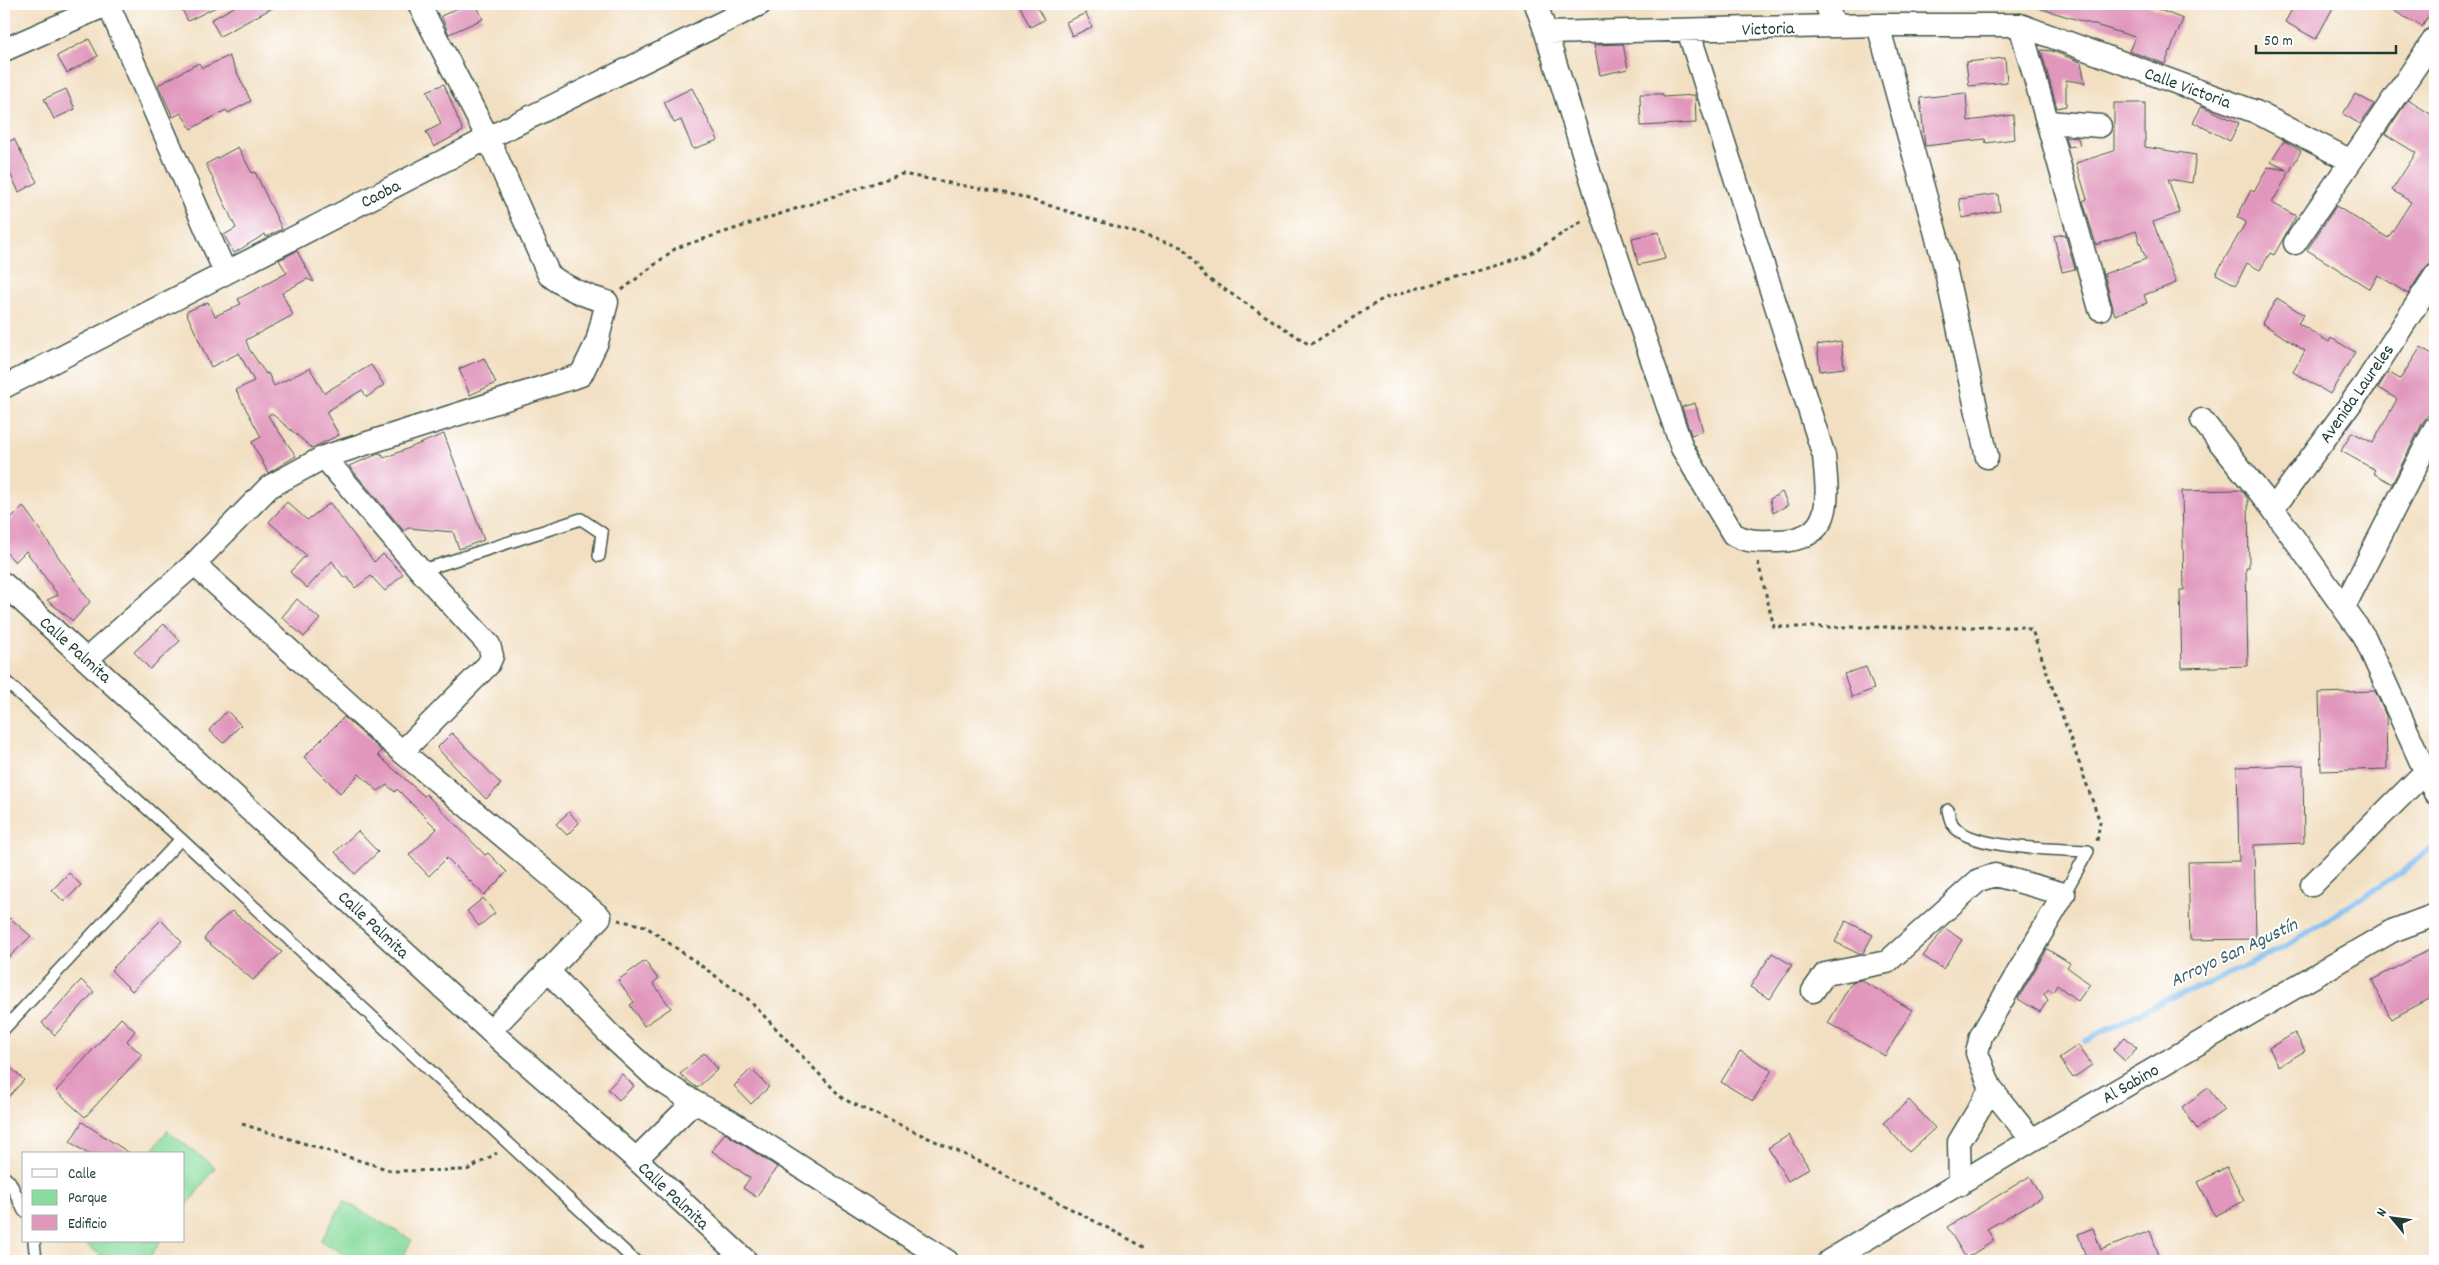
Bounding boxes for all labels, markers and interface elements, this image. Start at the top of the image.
street label: Victoria [1742,17,1795,44]
scale bar [2256,22,2396,54]
text: 50 m [2264,31,2293,53]
street label: Calle Victoria [2140,62,2234,117]
street label: Caoba [357,174,406,216]
street label: Avenida Laureles [2315,340,2402,449]
street label: Calle Palmita [33,612,116,690]
street label: Calle Palmita [331,886,414,966]
water label: Arroyo San Agustín [2166,912,2304,996]
street label: Al Sabino [2098,1059,2164,1111]
legend [22,1152,185,1242]
street label: Calle Palmita [631,1157,714,1237]
text: Calle [68,1164,97,1186]
text: Parque [68,1188,108,1210]
north arrow [2366,1192,2416,1242]
text: N [2372,1205,2393,1221]
text: Edificio [68,1214,107,1236]

